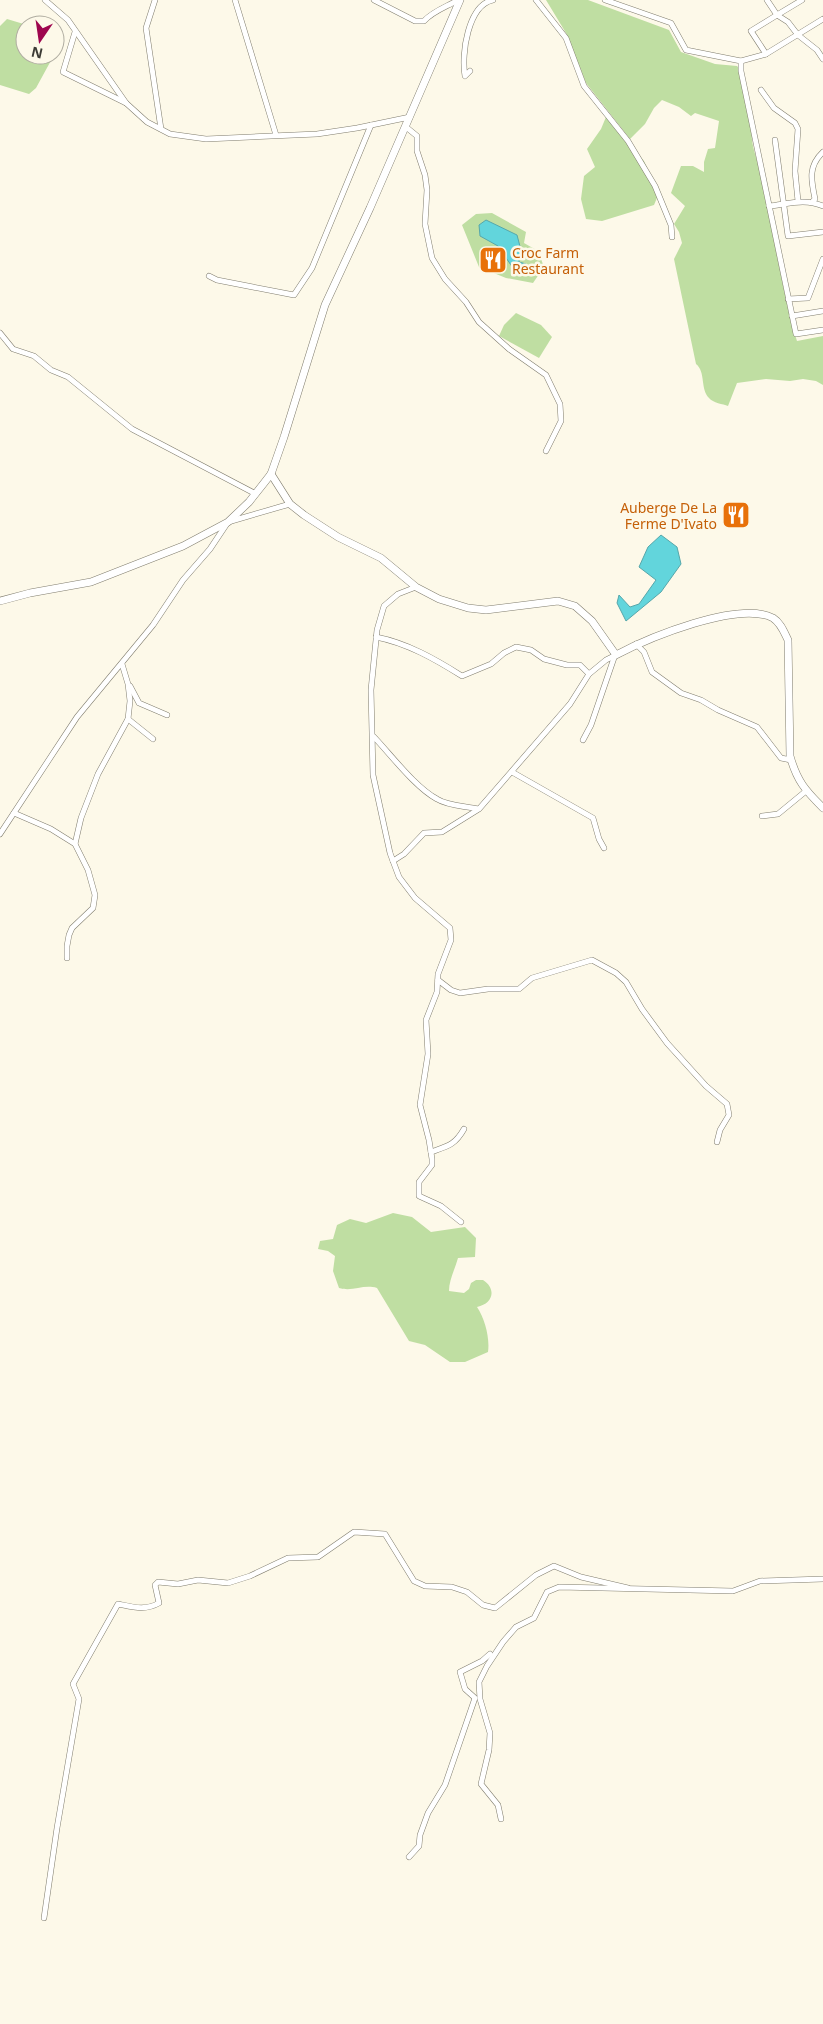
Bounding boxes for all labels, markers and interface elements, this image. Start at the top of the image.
north arrow [15,15,65,65]
text: N [29,43,45,64]
place label: Croc Farm Restaurant [512,243,584,278]
restaurant icon: Croc Farm Restaurant [478,245,508,275]
place label: Auberge De La Ferme D'Ivato [620,498,717,533]
restaurant icon: Auberge De La Ferme D'Ivato [721,500,751,530]

